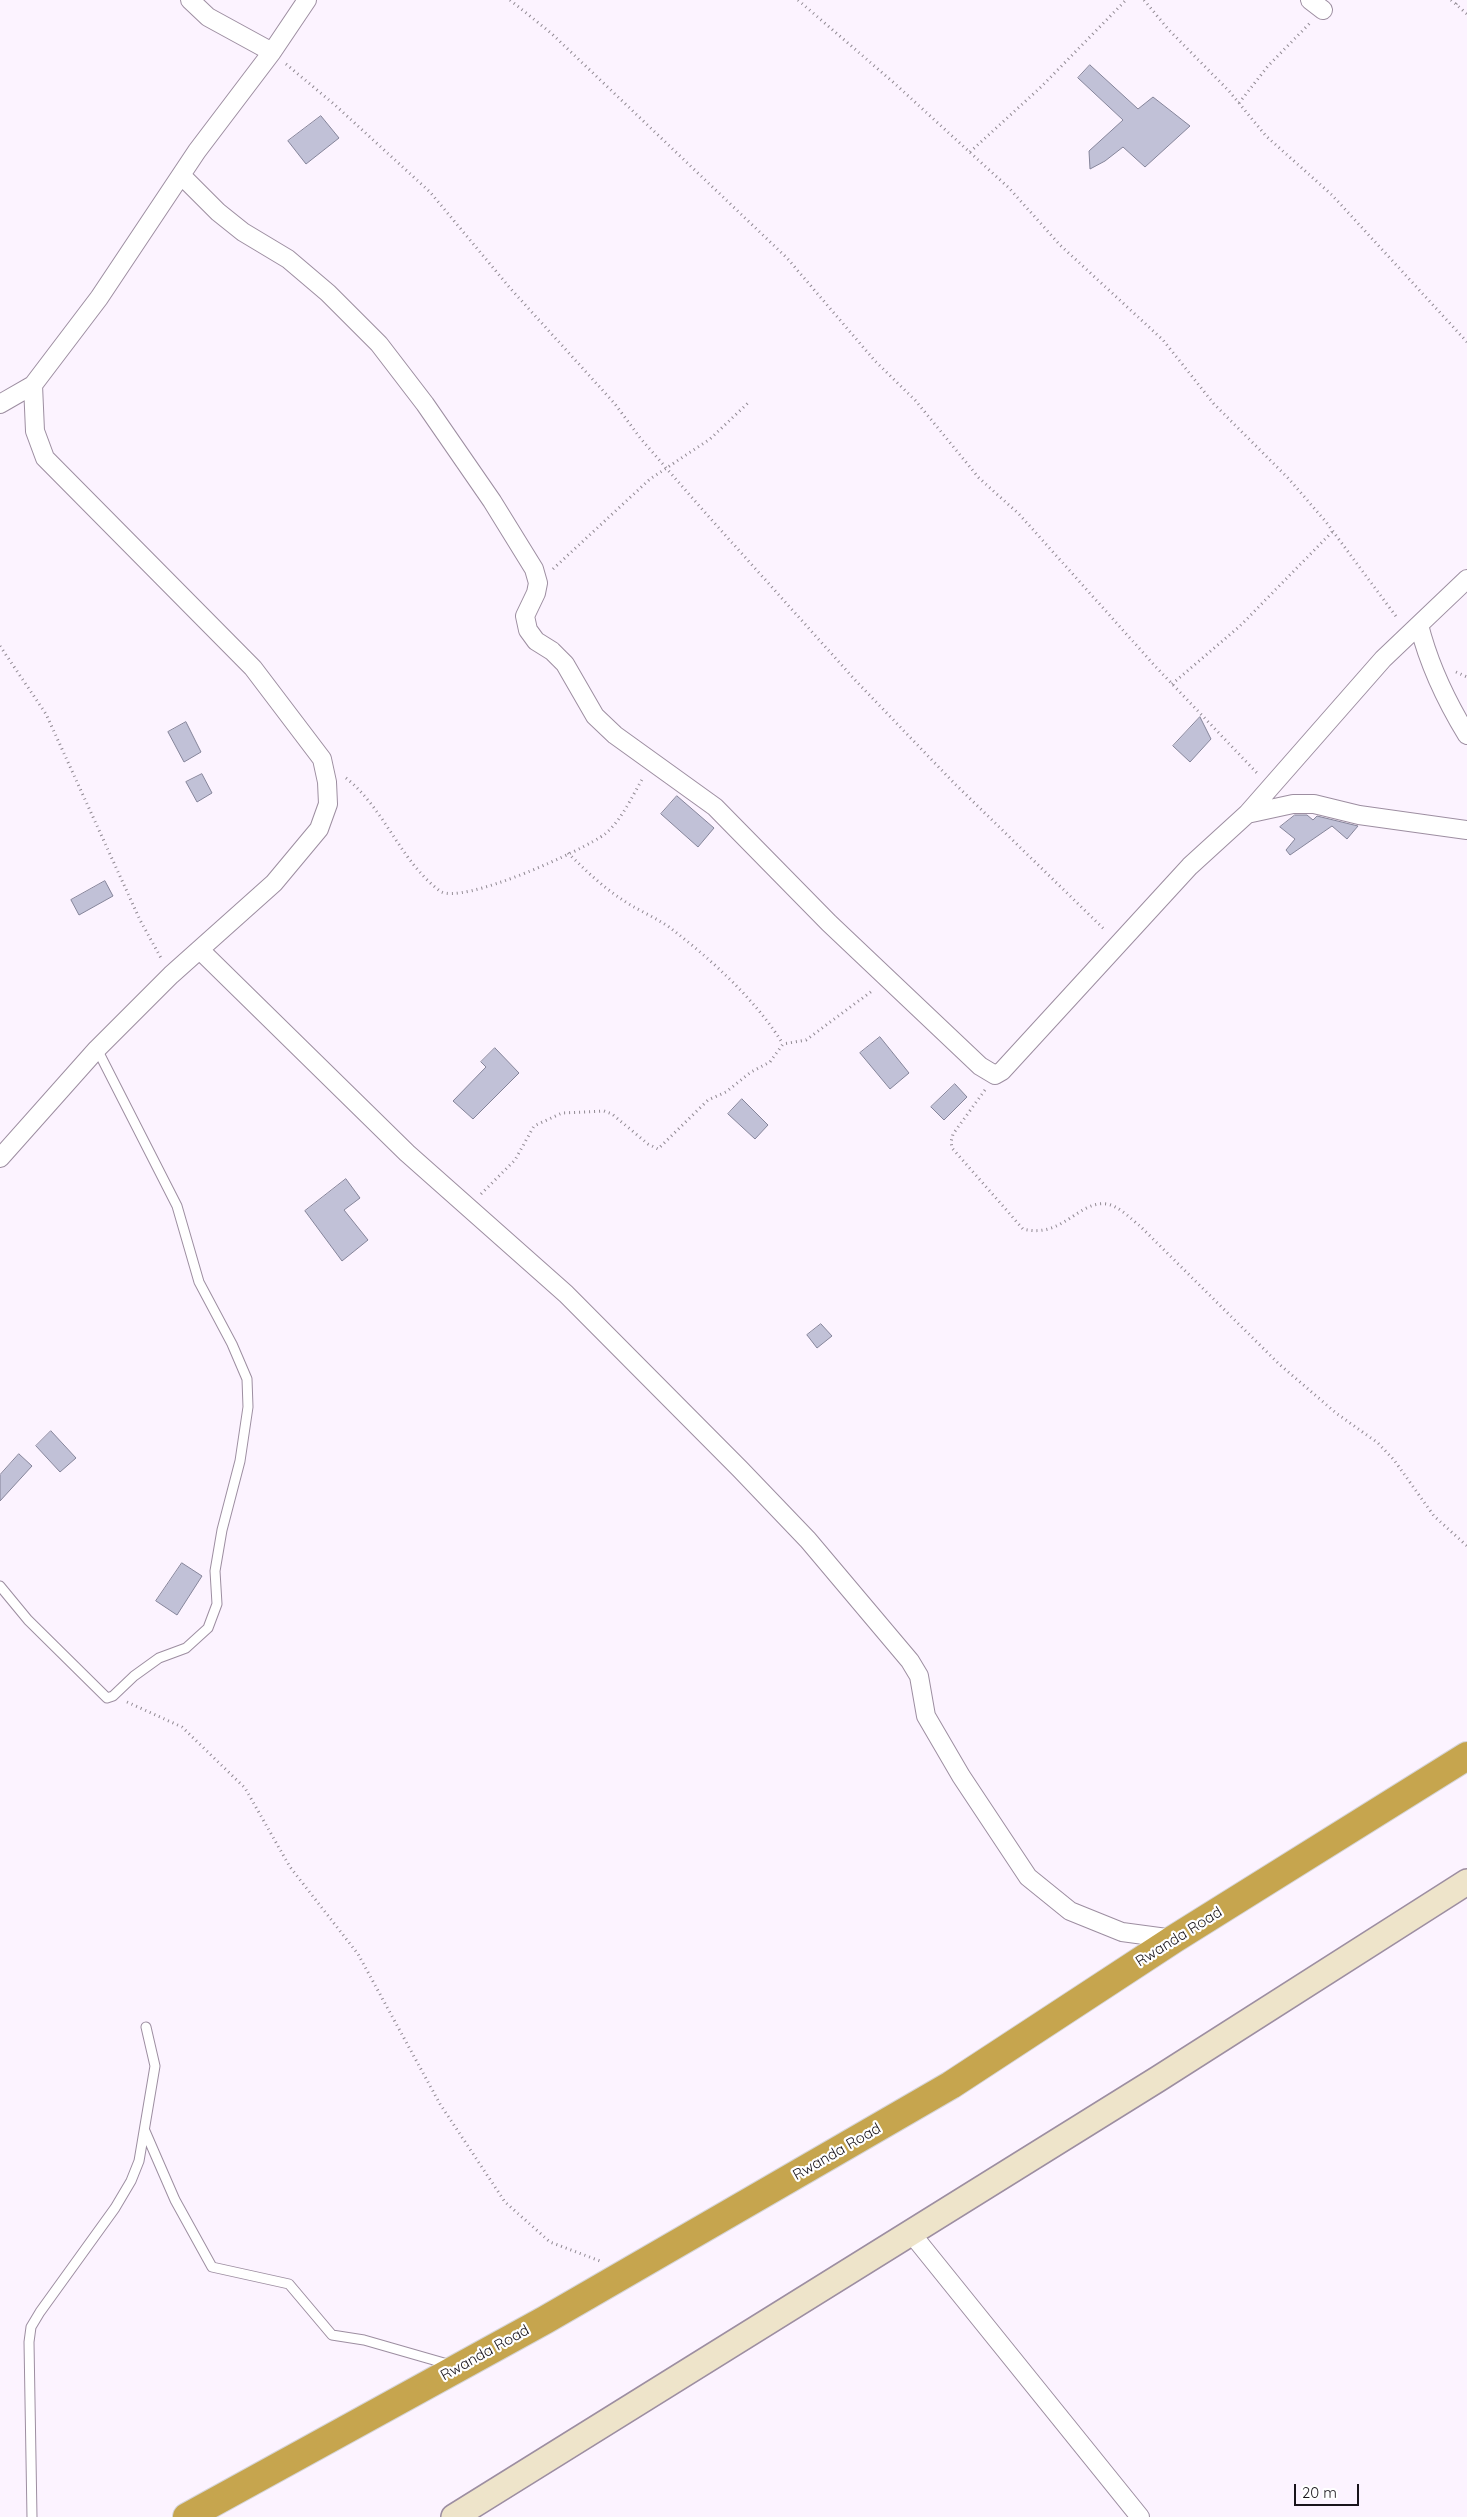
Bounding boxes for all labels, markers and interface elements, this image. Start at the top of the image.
street label: Rwanda Road [1132,1903,1226,1971]
street label: Rwanda Road [790,2120,884,2184]
street label: Rwanda Road [438,2321,532,2385]
scale bar [1297,2474,1362,2506]
text: 20 m [1302,2483,1337,2502]

